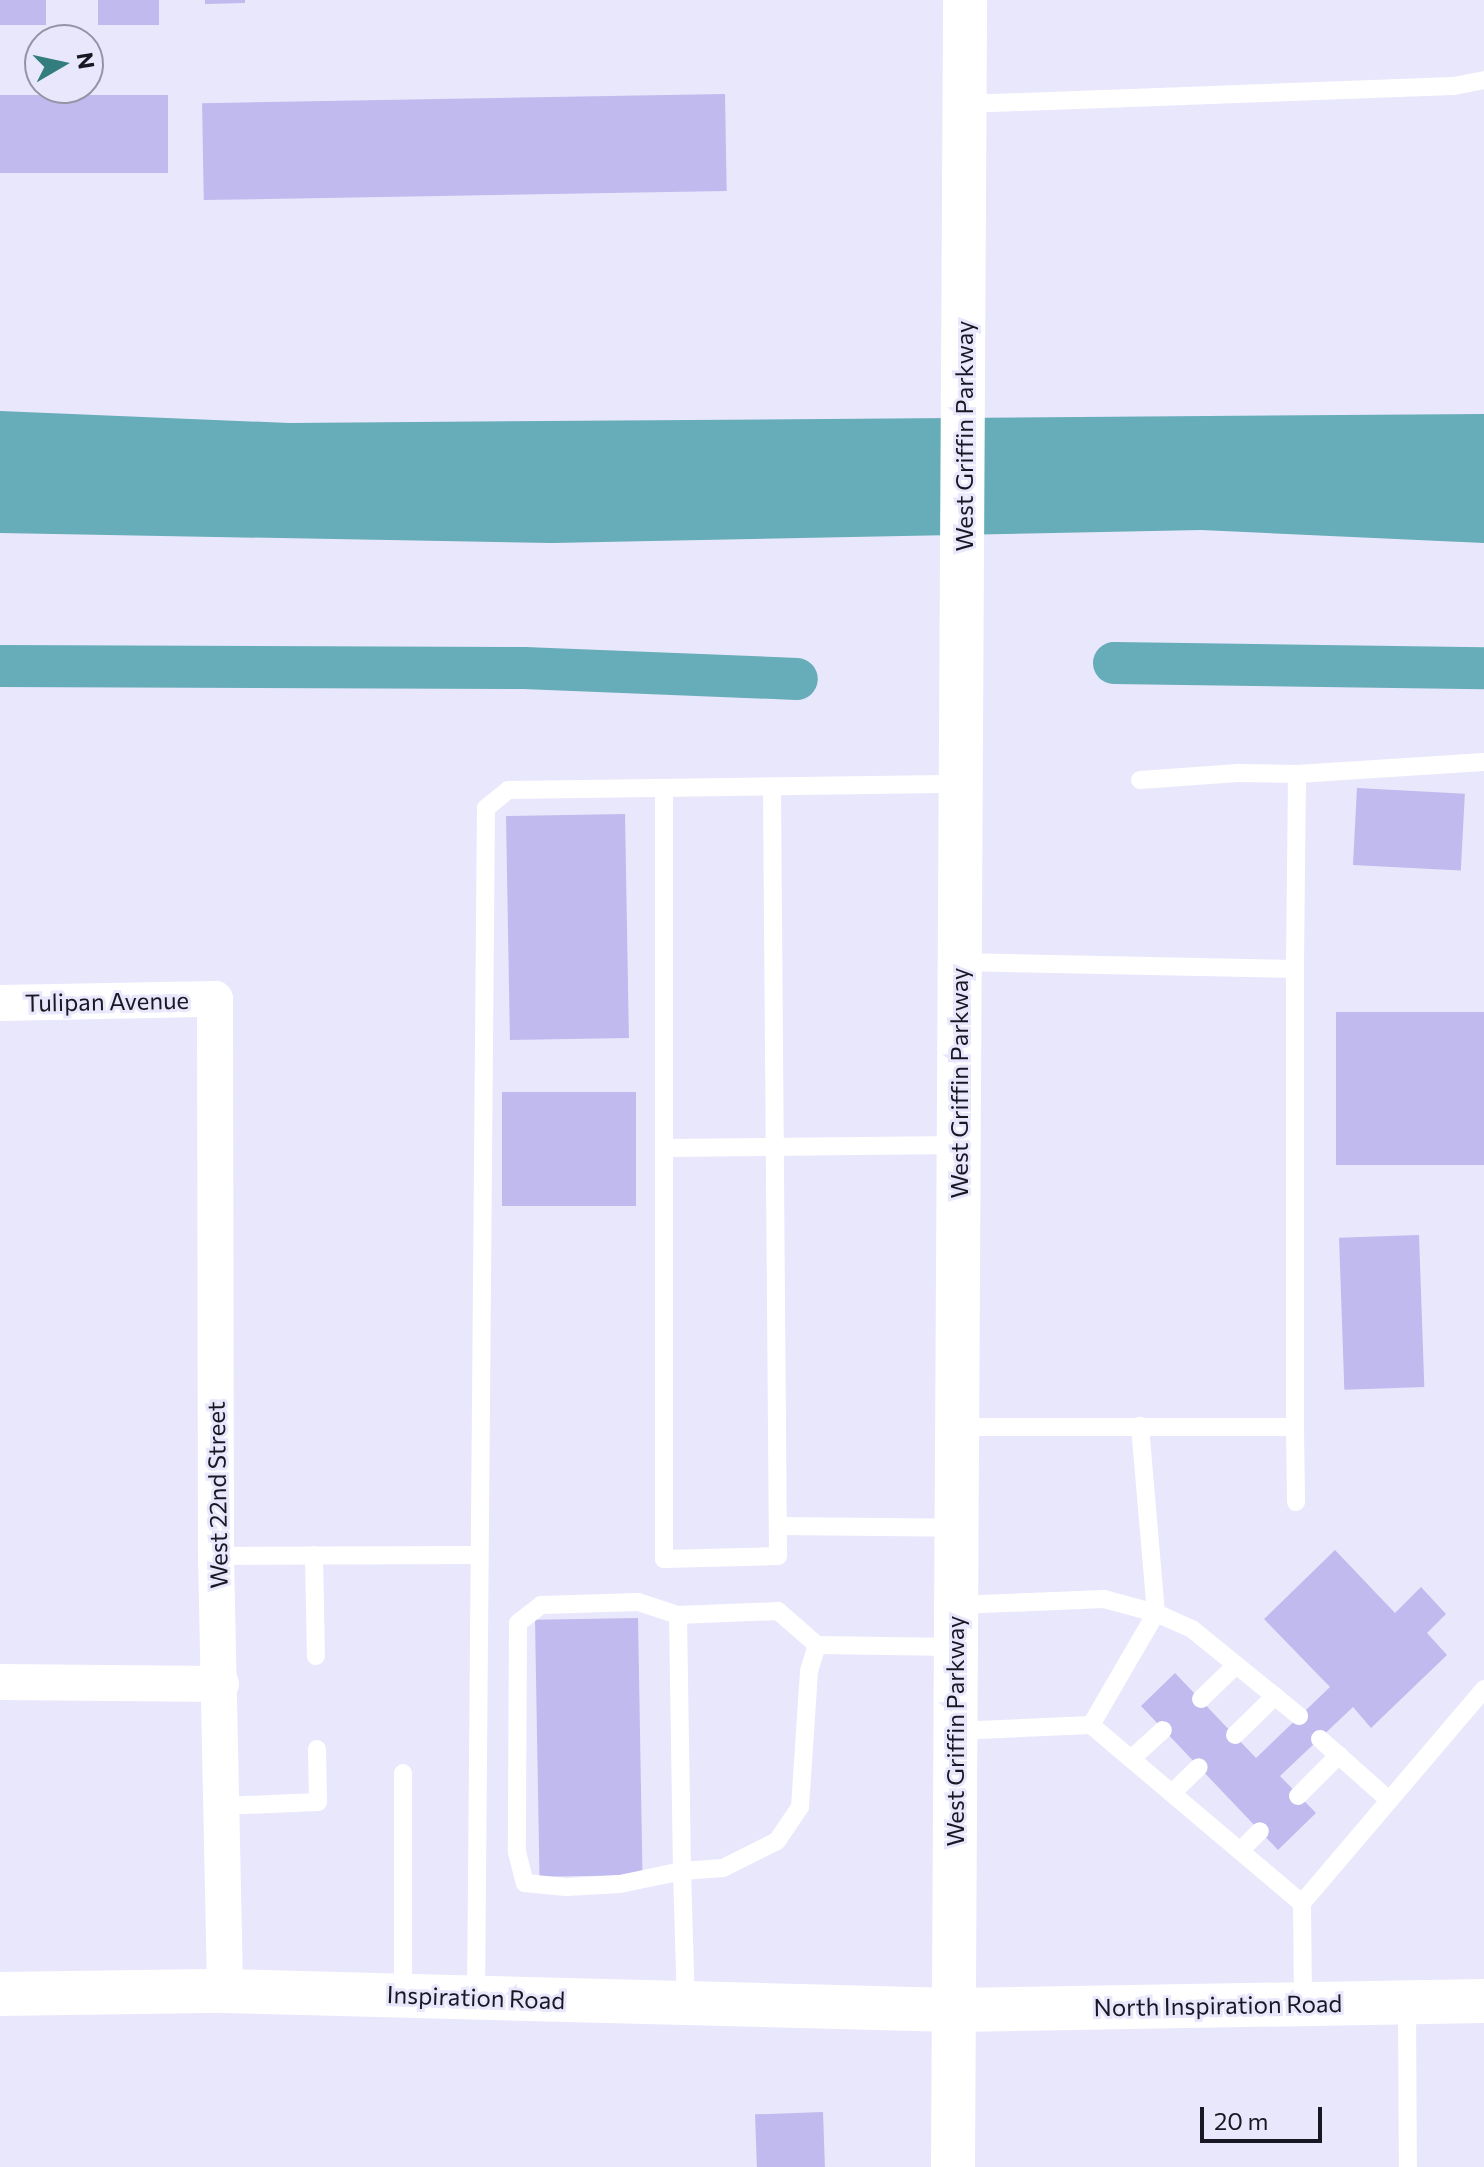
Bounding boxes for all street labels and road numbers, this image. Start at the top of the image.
street label: West Griffin Parkway [950,321,978,551]
street label: West Griffin Parkway [945,968,973,1198]
street label: Tulipan Avenue [25,985,189,1017]
street label: West 22nd Street [201,1401,233,1589]
street label: West Griffin Parkway [941,1616,969,1846]
street label: Inspiration Road [386,1979,566,2015]
street label: North Inspiration Road [1093,1988,1343,2022]

